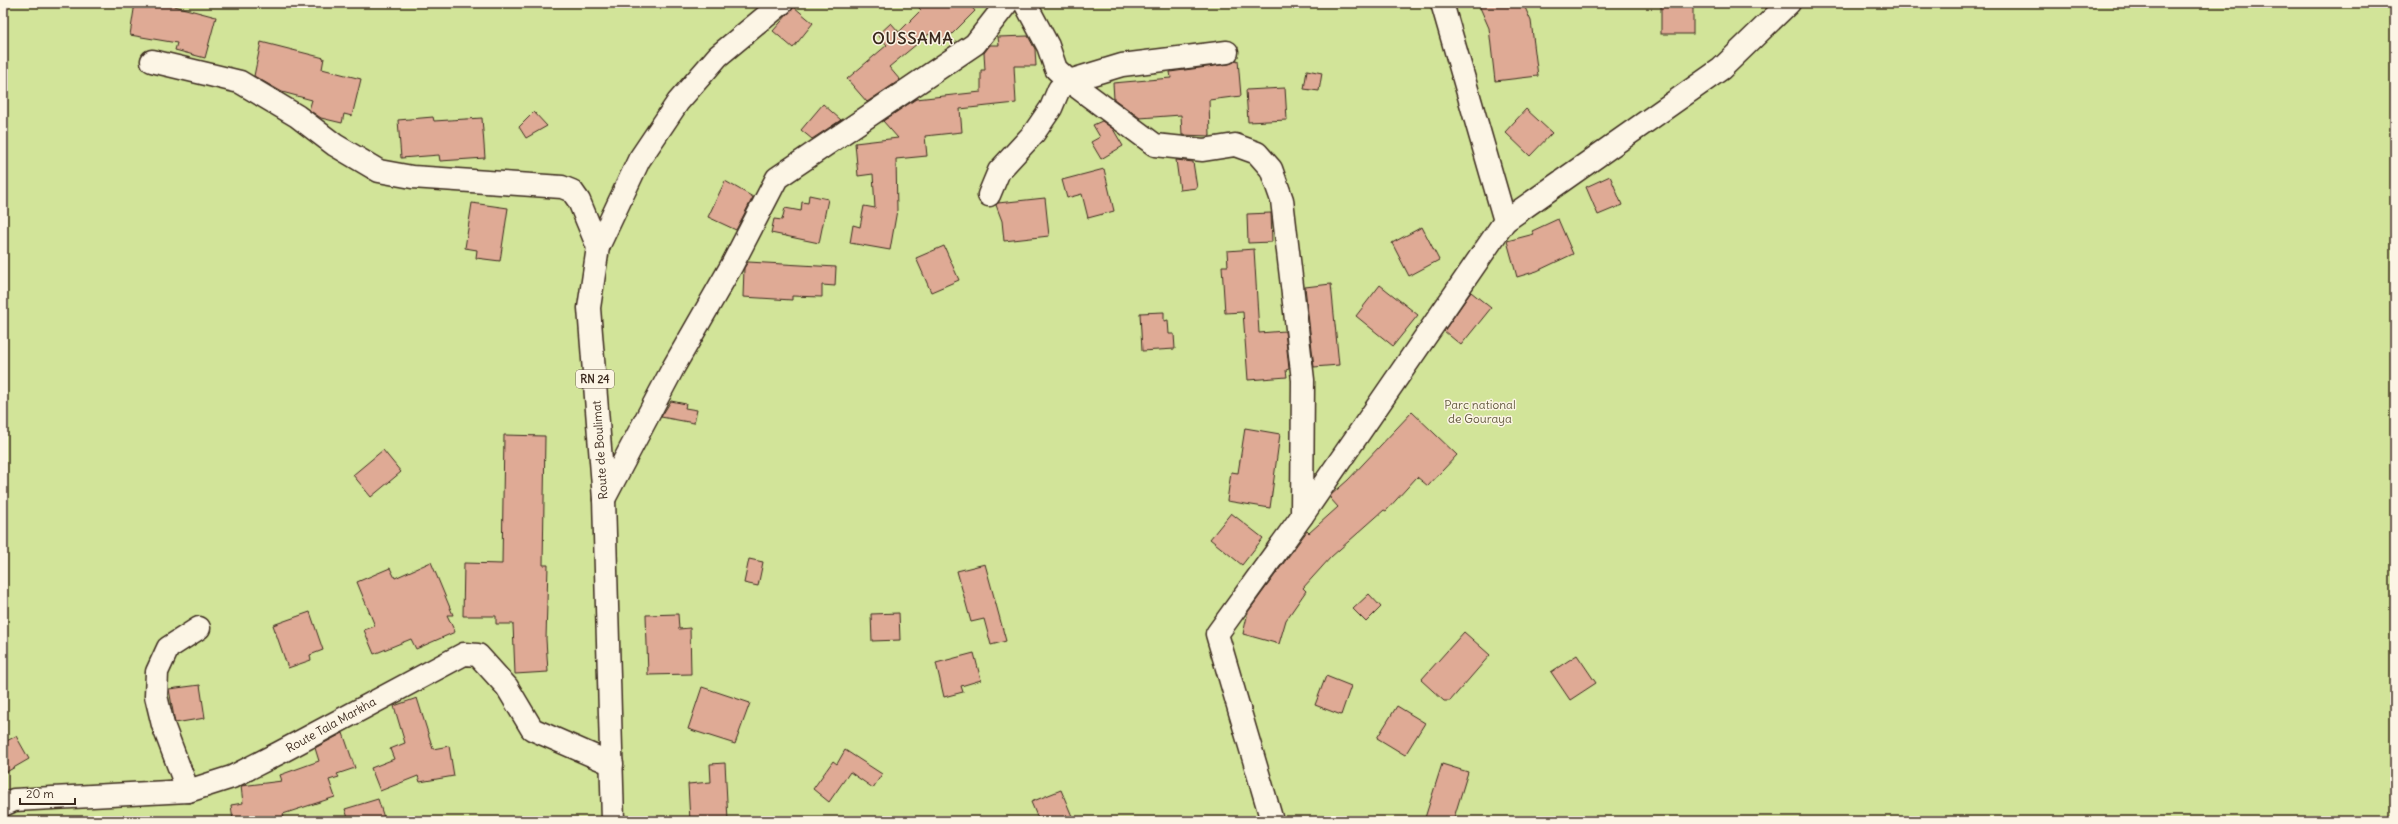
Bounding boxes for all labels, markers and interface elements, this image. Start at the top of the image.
district label: OUSSAMA [872,28,954,48]
road number: RN 24 [576,370,614,388]
park label: Parc national de Gouraya [1444,397,1516,426]
street label: Route de Boulimat [589,400,610,500]
street label: Route Tala Markha [283,694,378,755]
scale bar [20,780,75,806]
text: 20 m [26,786,54,801]

